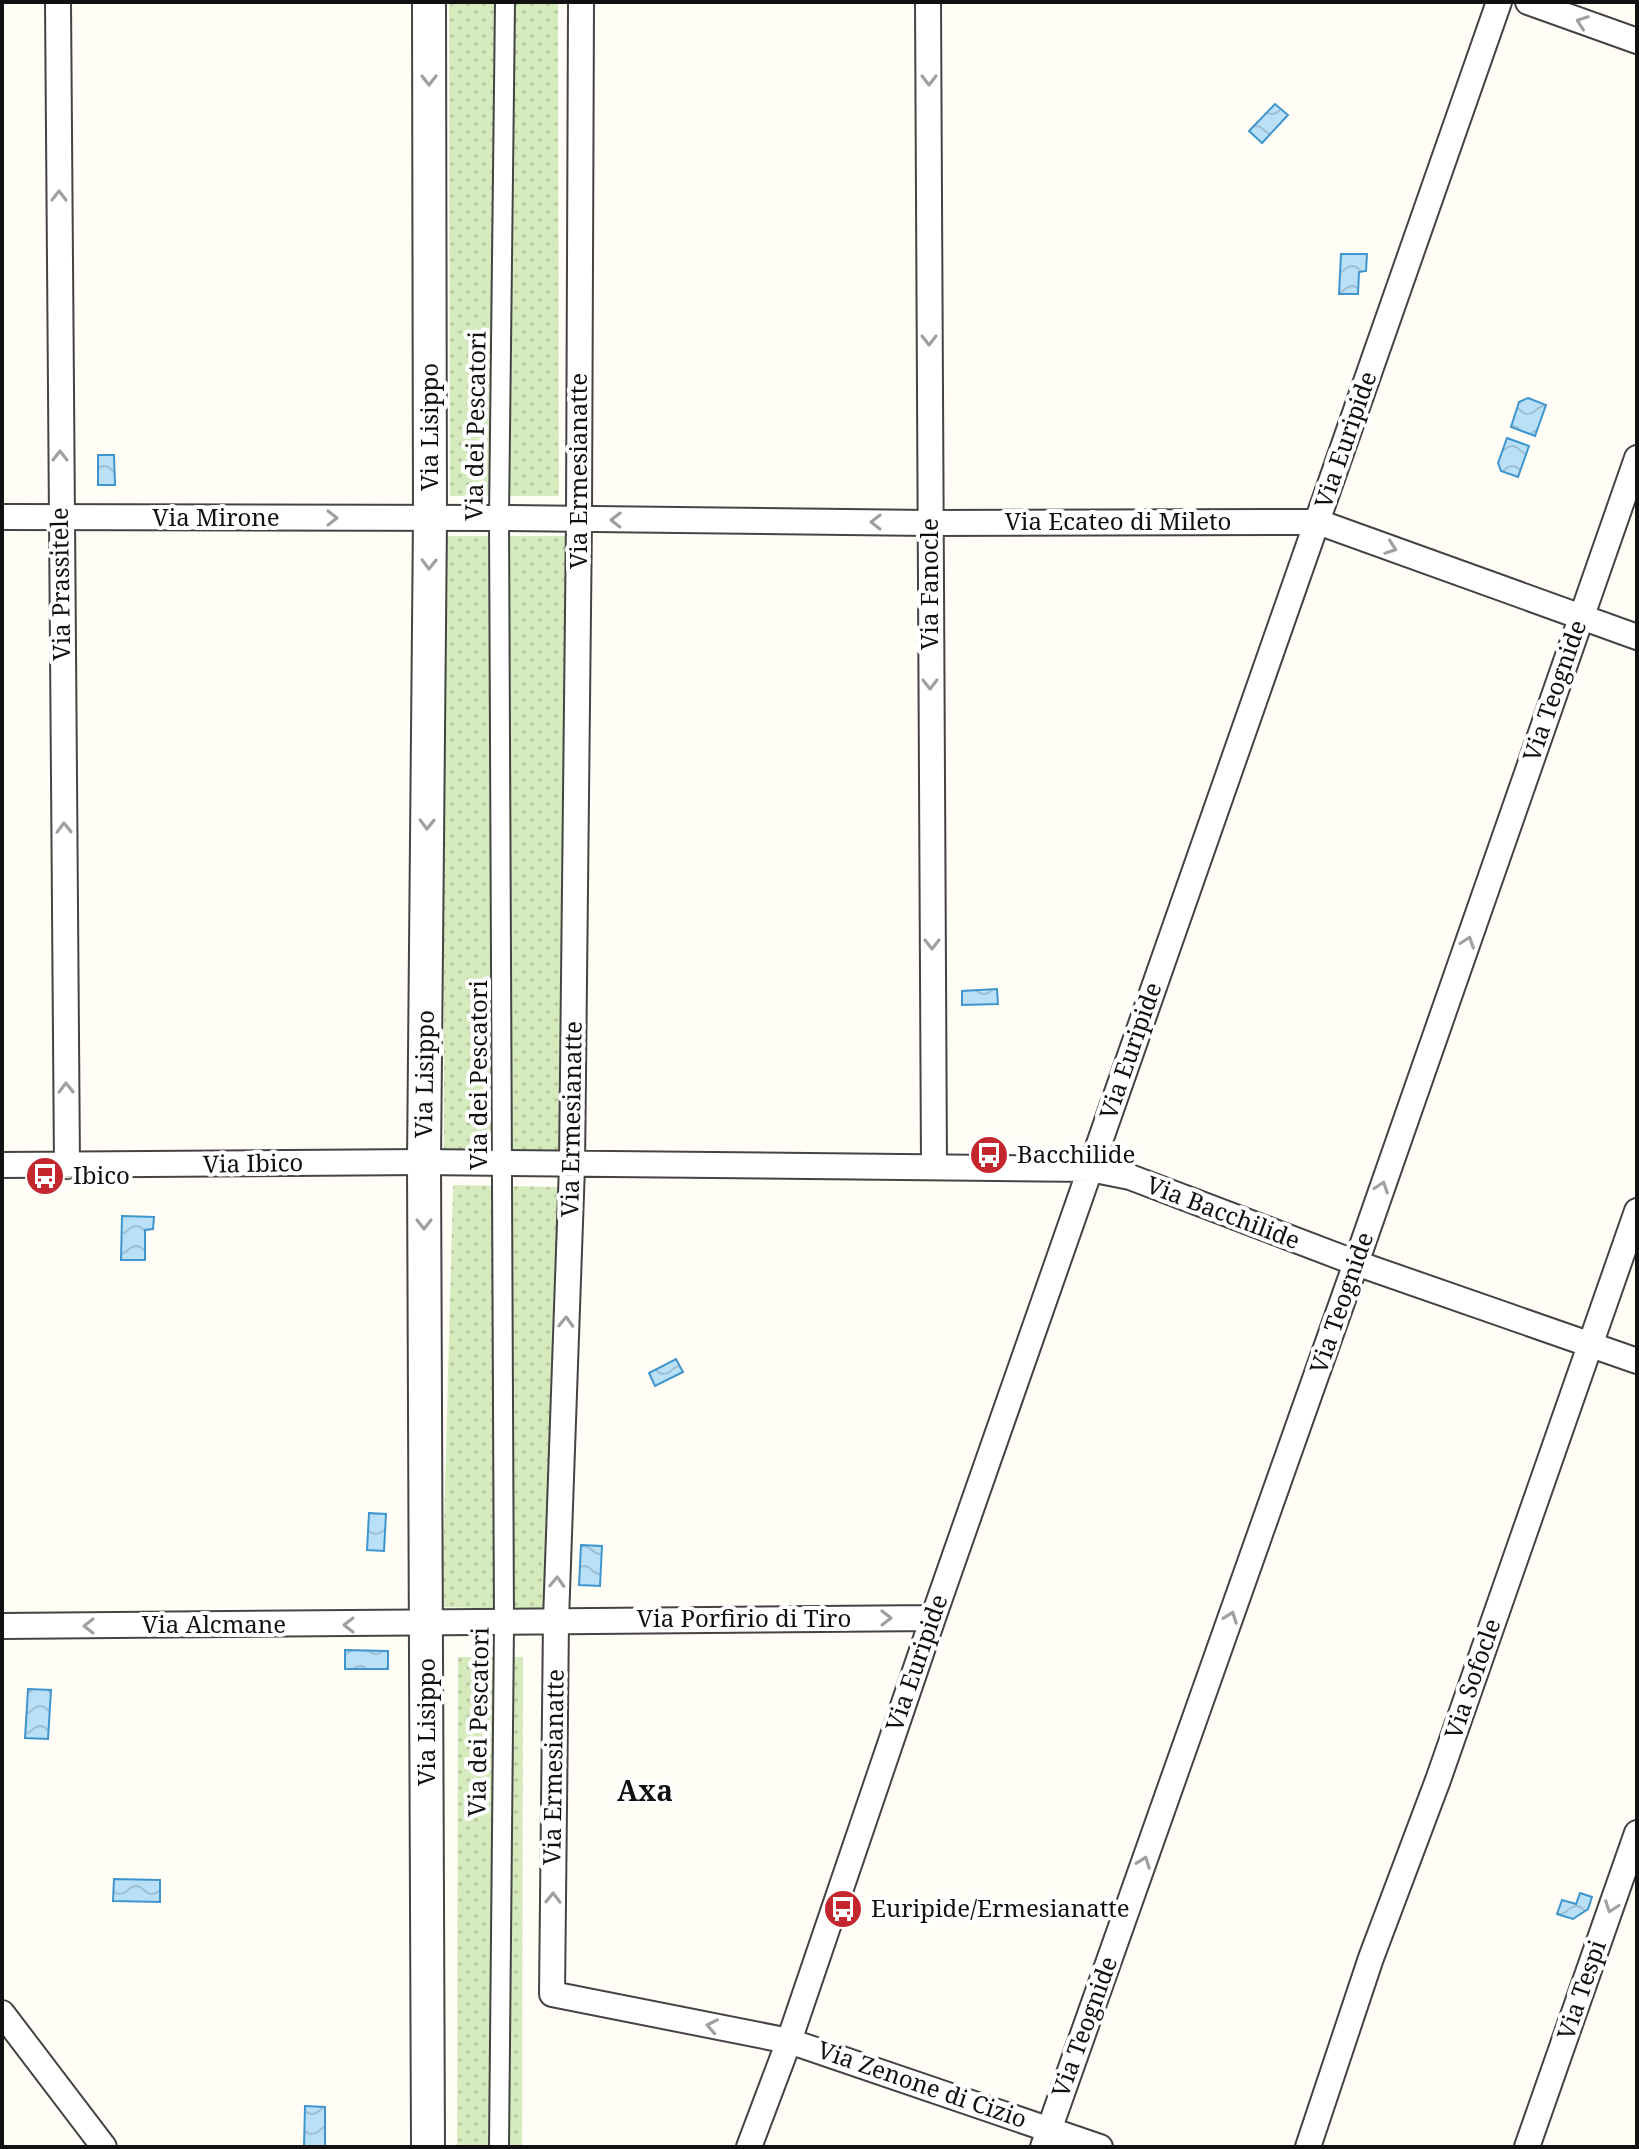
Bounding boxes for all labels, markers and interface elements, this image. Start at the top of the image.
one-way arrow [1576,15,1590,31]
one-way arrow [420,74,438,87]
one-way arrow [920,74,938,87]
one-way arrow [50,189,68,202]
street label: Via dei Pescatori [456,330,493,521]
one-way arrow [920,334,938,347]
street label: Via Lisippo [412,363,445,491]
street label: Via Euripide [1306,367,1383,512]
street label: Via Ermesianatte [561,373,594,569]
one-way arrow [51,449,69,462]
street label: Via Mirone [152,500,280,533]
street label: Via Ecateo di Mileto [1005,504,1231,537]
street label: Via Prassitele [42,507,77,661]
one-way arrow [326,509,339,527]
one-way arrow [609,511,622,528]
one-way arrow [869,514,882,531]
street label: Via Fanocle [912,518,945,650]
one-way arrow [1383,538,1397,555]
one-way arrow [420,558,438,571]
street label: Via Teognide [1514,615,1593,766]
one-way arrow [921,678,939,691]
one-way arrow [418,818,436,831]
one-way arrow [55,821,72,834]
one-way arrow [1458,935,1474,949]
one-way arrow [923,938,941,951]
street label: Via Euripide [1091,978,1168,1123]
street label: Via dei Pescatori [461,980,494,1170]
street label: Via Lisippo [406,1010,441,1138]
street label: Via Ermesianatte [552,1021,589,1217]
one-way arrow [57,1081,75,1094]
bus stop icon: Bacchilide [968,1134,1010,1176]
place label: Bacchilide [1017,1137,1135,1170]
street label: Via Ibico [202,1145,304,1180]
bus stop icon: Ibico [24,1155,66,1197]
place label: Ibico [73,1158,130,1191]
street label: Via Bacchilide [1142,1167,1305,1256]
one-way arrow [1373,1181,1389,1195]
one-way arrow [415,1218,433,1231]
street label: Via Teognide [1301,1227,1380,1378]
one-way arrow [558,1315,575,1328]
one-way arrow [549,1575,566,1588]
street label: Via Euripide [877,1590,954,1735]
street label: Via Porfirio di Tiro [637,1601,851,1634]
street label: Via Alcmane [142,1607,286,1640]
one-way arrow [880,1609,893,1627]
one-way arrow [1221,1611,1237,1625]
street label: Via Sofocle [1436,1614,1508,1743]
one-way arrow [342,1616,355,1634]
one-way arrow [82,1617,95,1635]
street label: Via dei Pescatori [459,1626,496,1817]
street label: Via Lisippo [409,1658,442,1786]
street label: Via Ermesianatte [534,1669,571,1865]
district label: Axa [617,1771,673,1809]
one-way arrow [1134,1856,1150,1870]
bus stop icon: Euripide/Ermesianatte [822,1888,864,1930]
one-way arrow [544,1891,562,1904]
place label: Euripide/Ermesianatte [871,1891,1130,1924]
one-way arrow [1604,1899,1621,1913]
street label: Via Tespi [1548,1935,1613,2044]
street label: Via Teognide [1043,1952,1124,2101]
one-way arrow [706,2018,719,2035]
street label: Via Zenone di Cizio [813,2032,1032,2135]

